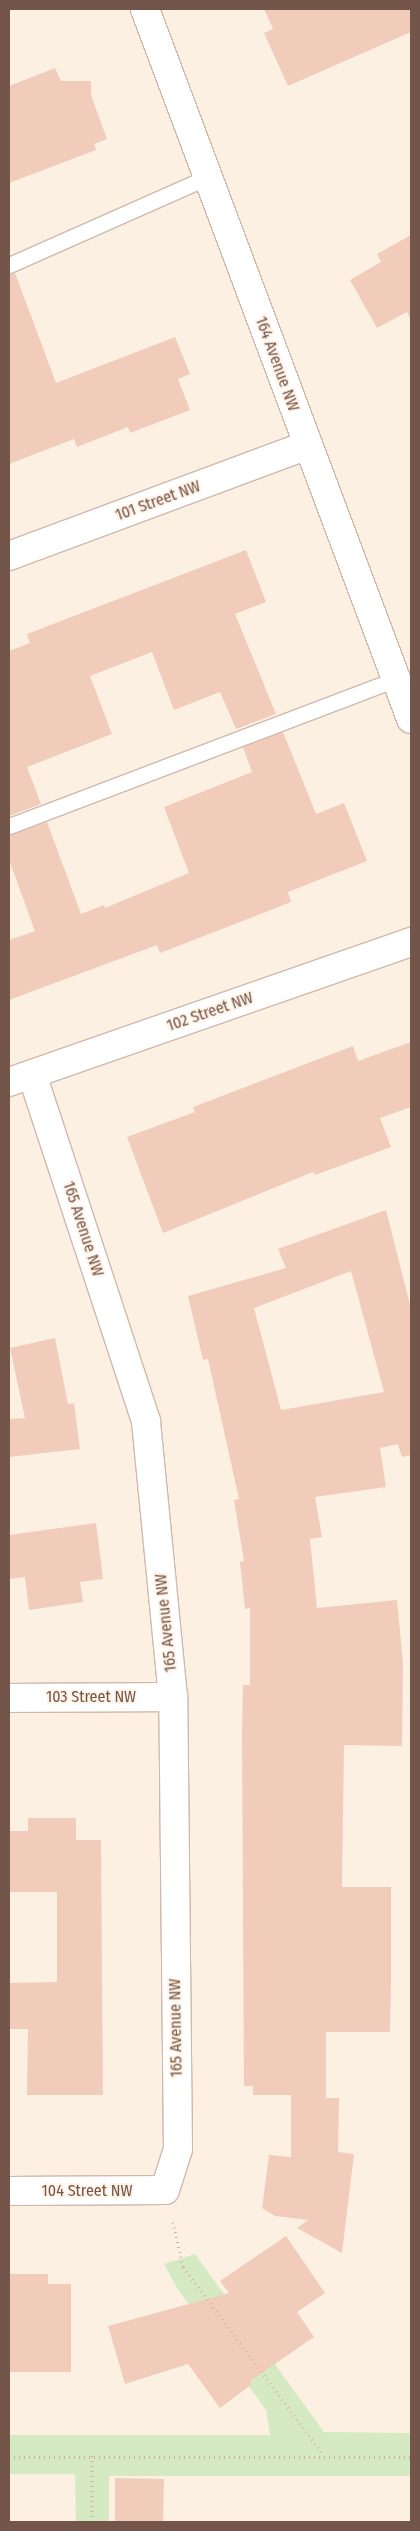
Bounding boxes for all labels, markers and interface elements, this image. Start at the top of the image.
street label: 164 Avenue NW [251,314,303,414]
street label: 101 Street NW [113,477,203,525]
street label: 102 Street NW [164,988,256,1036]
street label: 165 Avenue NW [59,1179,107,1279]
street label: 165 Avenue NW [151,1573,181,1673]
street label: 103 Street NW [46,1687,136,1707]
street label: 165 Avenue NW [166,1978,186,2078]
street label: 104 Street NW [42,2181,132,2201]

